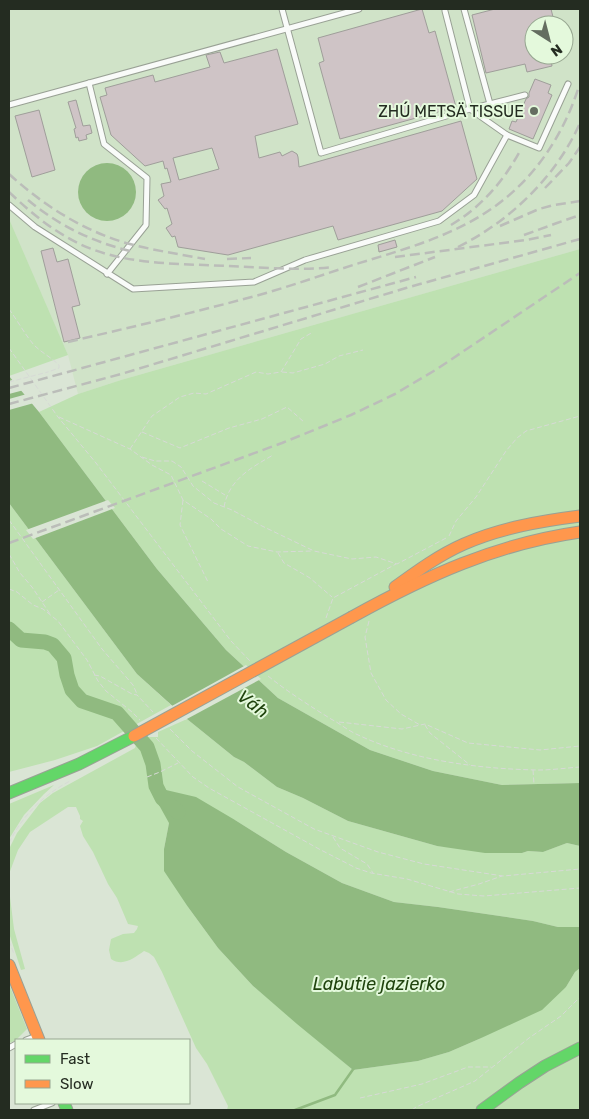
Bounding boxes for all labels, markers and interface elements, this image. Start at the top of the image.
north arrow [524,15,574,65]
text: N [547,40,565,60]
place label: ZHÚ METSÄ TISSUE [378,101,524,121]
marker: ZHÚ METSÄ TISSUE [528,105,540,117]
water label: Váh [233,685,273,723]
water label: Labutie jazierko [313,973,445,995]
legend [15,1039,190,1104]
text: Fast [60,1050,90,1068]
text: Slow [60,1075,93,1093]

